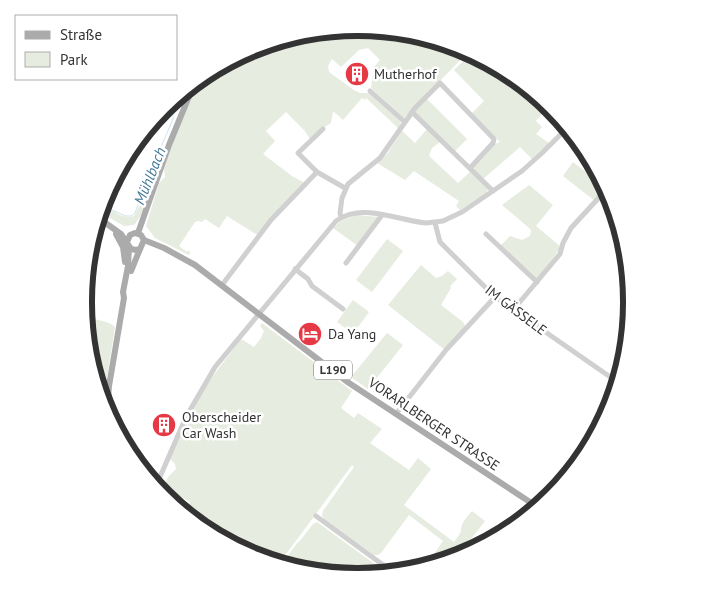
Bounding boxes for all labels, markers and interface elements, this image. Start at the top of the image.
legend [15,15,178,80]
text: Straße [60,25,102,44]
text: Park [60,50,88,69]
building icon: Mutherhof [344,61,370,87]
place label: Mutherhof [374,65,437,83]
water label: Mühlbach [129,144,170,207]
street label: IM GÄSSELE [482,281,550,339]
hotel icon: Da Yang [297,321,323,347]
place label: Da Yang [328,325,376,343]
road number: L190 [314,360,352,380]
street label: VORARLBERGER STRASSE [364,373,503,475]
place label: Oberscheider Car Wash [182,408,261,442]
building icon: Oberscheider Car Wash [151,412,177,438]

